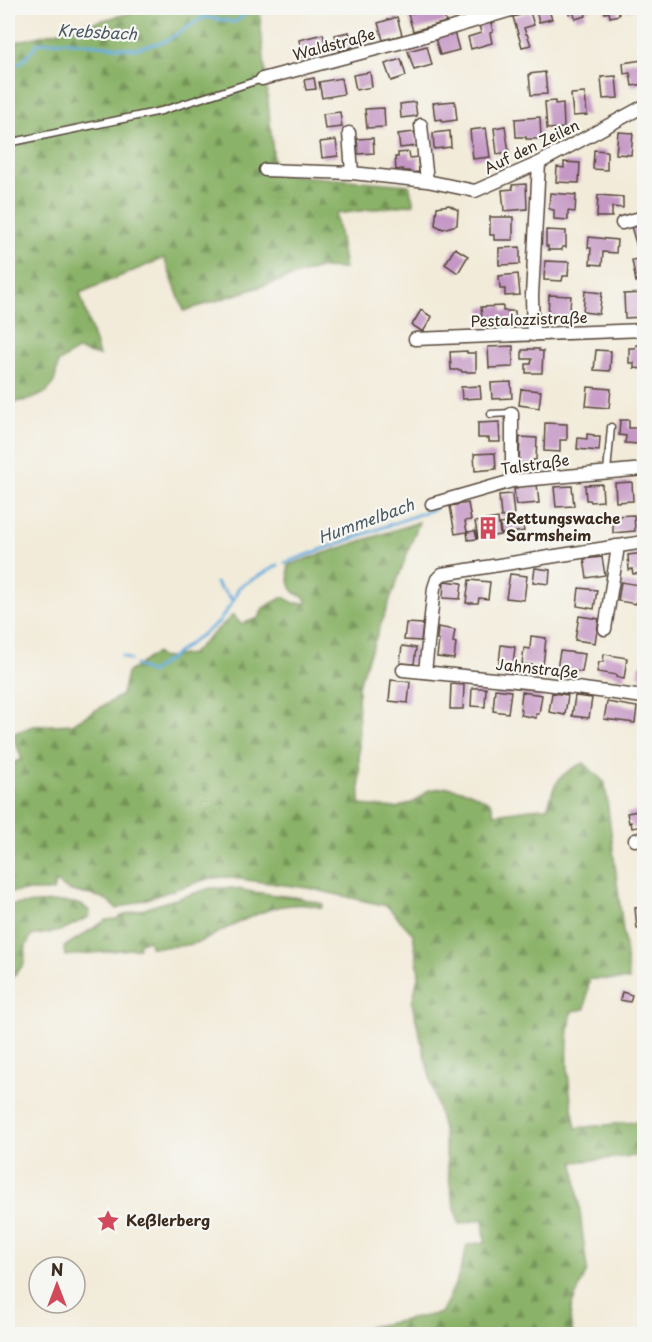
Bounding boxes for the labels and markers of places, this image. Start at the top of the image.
place label: Rettungswache Sarmsheim [506,506,620,546]
building icon: Rettungswache Sarmsheim [475,515,501,541]
place icon: Keßlerberg [95,1208,121,1234]
place label: Keßlerberg [126,1208,210,1231]

